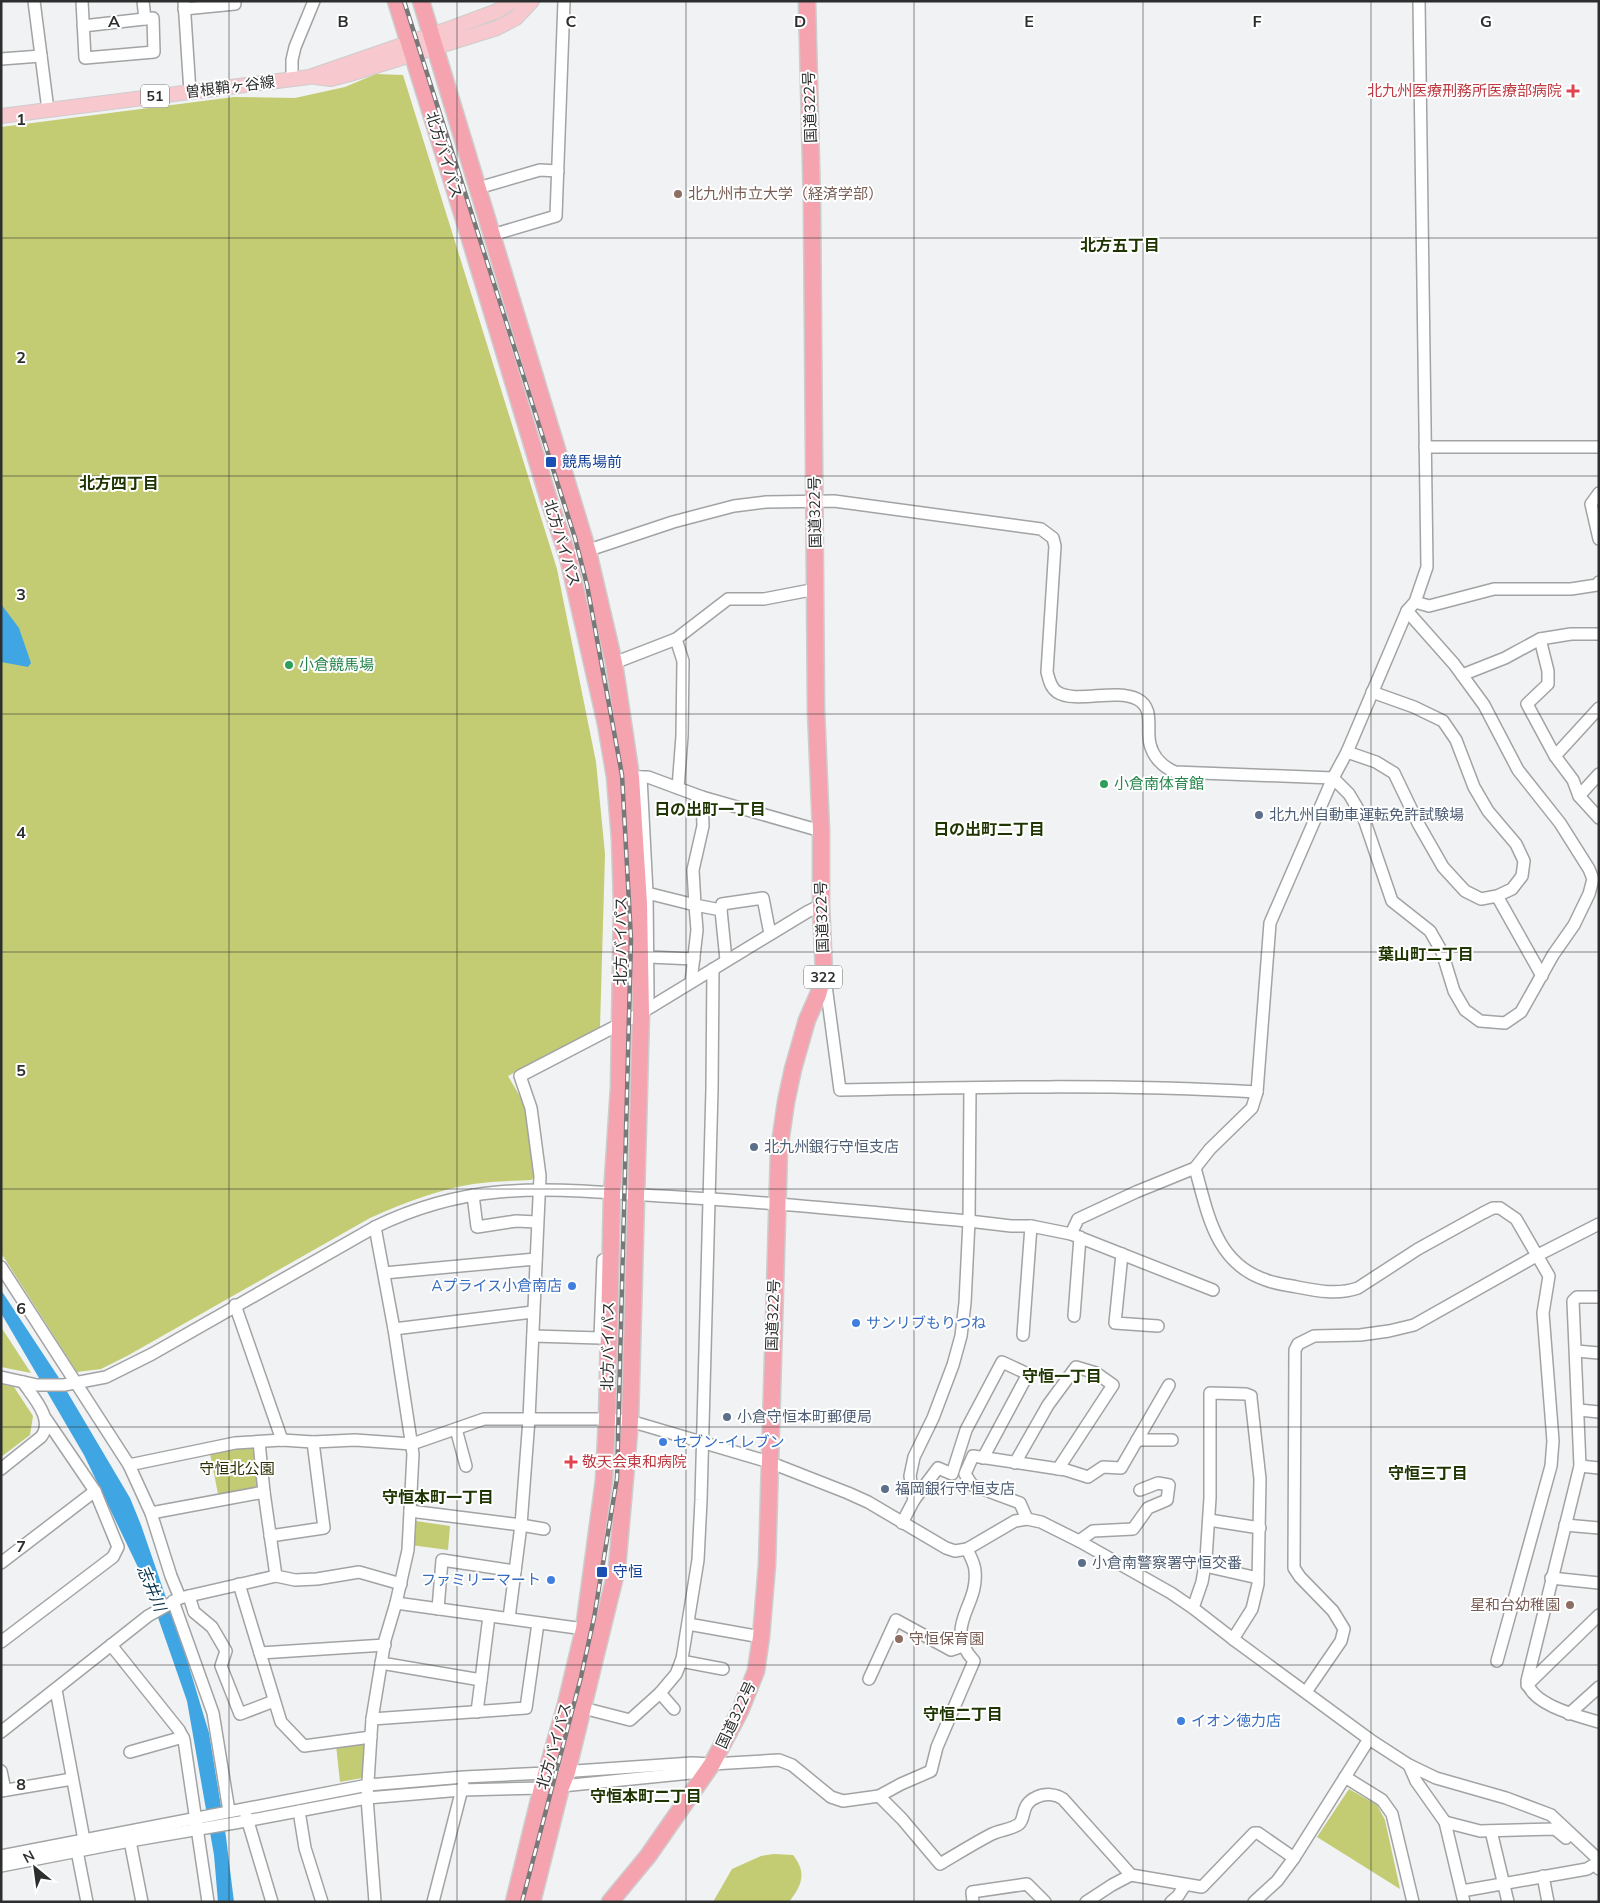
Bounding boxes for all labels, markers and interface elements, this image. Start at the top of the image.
text: A [108,11,120,31]
text: B [337,11,349,31]
text: C [566,11,577,31]
text: D [794,11,806,31]
text: E [1024,11,1034,31]
text: F [1252,11,1262,31]
text: G [1480,11,1492,31]
street label: 国道322号 [799,71,820,143]
street label: 曽根鞘ヶ谷線 [184,72,276,101]
place label: 北九州医療刑務所医療部病院 [1367,81,1562,100]
road number: 51 [141,84,169,108]
marker: 北九州医療刑務所医療部病院 [1566,84,1580,98]
text: 1 [16,109,26,129]
street label: 北方バイパス [422,109,467,201]
place label: 北九州市立大学（経済学部） [688,184,883,203]
marker: 北九州市立大学（経済学部） [672,188,684,200]
district label: 北方五丁目 [1080,235,1160,255]
text: 2 [16,347,26,367]
place label: 競馬場前 [562,452,622,471]
marker: 競馬場前 [544,455,558,469]
district label: 北方四丁目 [79,473,159,493]
street label: 国道322号 [804,476,825,548]
street label: 北方バイパス [540,497,585,589]
text: 3 [16,584,26,604]
place label: 小倉競馬場 [299,655,374,674]
marker: 小倉競馬場 [283,659,295,671]
place label: 小倉南体育館 [1114,774,1204,793]
marker: 小倉南体育館 [1098,778,1110,790]
district label: 日の出町一丁目 [654,799,766,819]
place label: 北九州自動車運転免許試験場 [1269,805,1464,824]
marker: 北九州自動車運転免許試験場 [1253,809,1265,821]
district label: 日の出町二丁目 [933,819,1045,839]
text: 4 [16,822,26,842]
street label: 国道322号 [811,881,832,953]
street label: 北方バイパス [611,896,630,986]
district label: 葉山町二丁目 [1378,944,1474,964]
road number: 322 [804,966,842,989]
text: 5 [16,1060,26,1080]
place label: 北九州銀行守恒支店 [764,1137,899,1156]
marker: 北九州銀行守恒支店 [748,1141,760,1153]
place label: Aプライス小倉南店 [431,1276,562,1295]
street label: 国道322号 [762,1279,783,1351]
marker: Aプライス小倉南店 [566,1280,578,1292]
text: 6 [16,1298,26,1318]
street label: 北方バイパス [597,1301,618,1391]
place label: サンリブもりつね [866,1313,986,1332]
marker: サンリブもりつね [850,1317,862,1329]
district label: 守恒一丁目 [1022,1366,1102,1386]
place label: 小倉守恒本町郵便局 [737,1407,872,1426]
marker: 小倉守恒本町郵便局 [721,1411,733,1423]
place label: セブン-イレブン [673,1432,784,1451]
marker: セブン-イレブン [657,1436,669,1448]
place label: 敬天会東和病院 [582,1452,687,1471]
marker: 敬天会東和病院 [564,1455,578,1469]
park label: 守恒北公園 [199,1459,275,1478]
district label: 守恒三丁目 [1388,1463,1468,1483]
place label: 福岡銀行守恒支店 [895,1479,1015,1498]
marker: 福岡銀行守恒支店 [879,1483,891,1495]
district label: 守恒本町一丁目 [382,1487,494,1507]
text: 7 [16,1536,26,1556]
place label: 小倉南警察署守恒交番 [1092,1553,1242,1572]
marker: 小倉南警察署守恒交番 [1076,1557,1088,1569]
water label: 志井川 [133,1562,171,1616]
place label: 守恒 [613,1562,643,1581]
marker: 守恒 [595,1565,609,1579]
place label: ファミリーマート [421,1570,541,1589]
marker: ファミリーマート [545,1574,557,1586]
place label: 星和台幼稚園 [1470,1595,1560,1614]
marker: 星和台幼稚園 [1564,1599,1576,1611]
place label: 守恒保育園 [909,1629,984,1648]
marker: 守恒保育園 [893,1633,905,1645]
street label: 国道322号 [712,1678,759,1751]
street label: 北方バイパス [532,1700,575,1792]
district label: 守恒二丁目 [923,1704,1003,1724]
place label: イオン徳力店 [1191,1711,1281,1730]
marker: イオン徳力店 [1175,1715,1187,1727]
text: 8 [16,1774,26,1794]
district label: 守恒本町二丁目 [590,1786,702,1806]
north arrow [10,1843,60,1893]
text: N [20,1846,38,1867]

